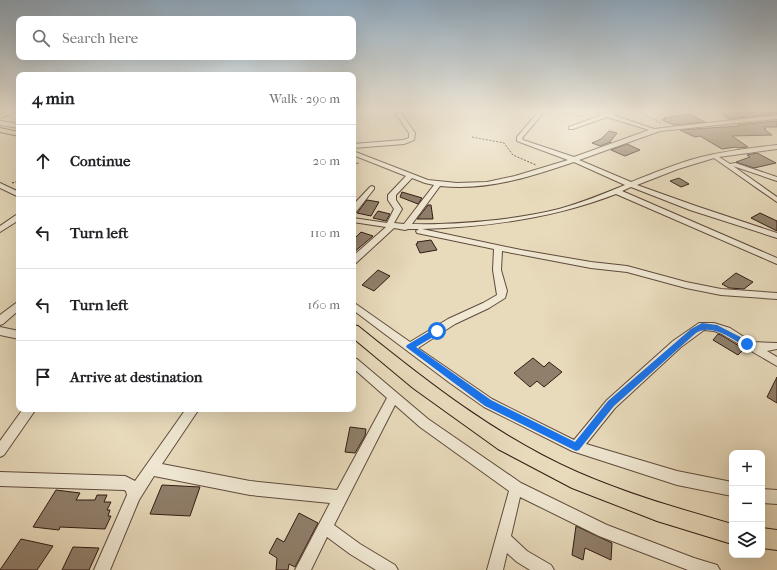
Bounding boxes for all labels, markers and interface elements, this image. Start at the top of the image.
search box [16,16,356,60]
icon: search [30,27,52,49]
text: Search here [62,29,138,47]
text: 4 min [32,88,75,108]
text: Walk · 290 m [269,91,340,106]
icon: ahead [32,150,54,172]
text: Continue [70,152,130,170]
text: 20 m [313,153,340,168]
icon: left [32,222,54,244]
text: Turn left [70,224,128,242]
text: 110 m [310,225,340,240]
icon: left [32,294,54,316]
text: Turn left [70,296,128,314]
text: 160 m [308,297,340,312]
route start [428,322,446,340]
route end [738,335,756,353]
icon: arrive [32,366,54,388]
text: Arrive at destination [70,368,202,386]
map controls [729,450,765,558]
button: + [729,450,765,486]
button: − [729,486,765,522]
button: layers [729,522,765,558]

